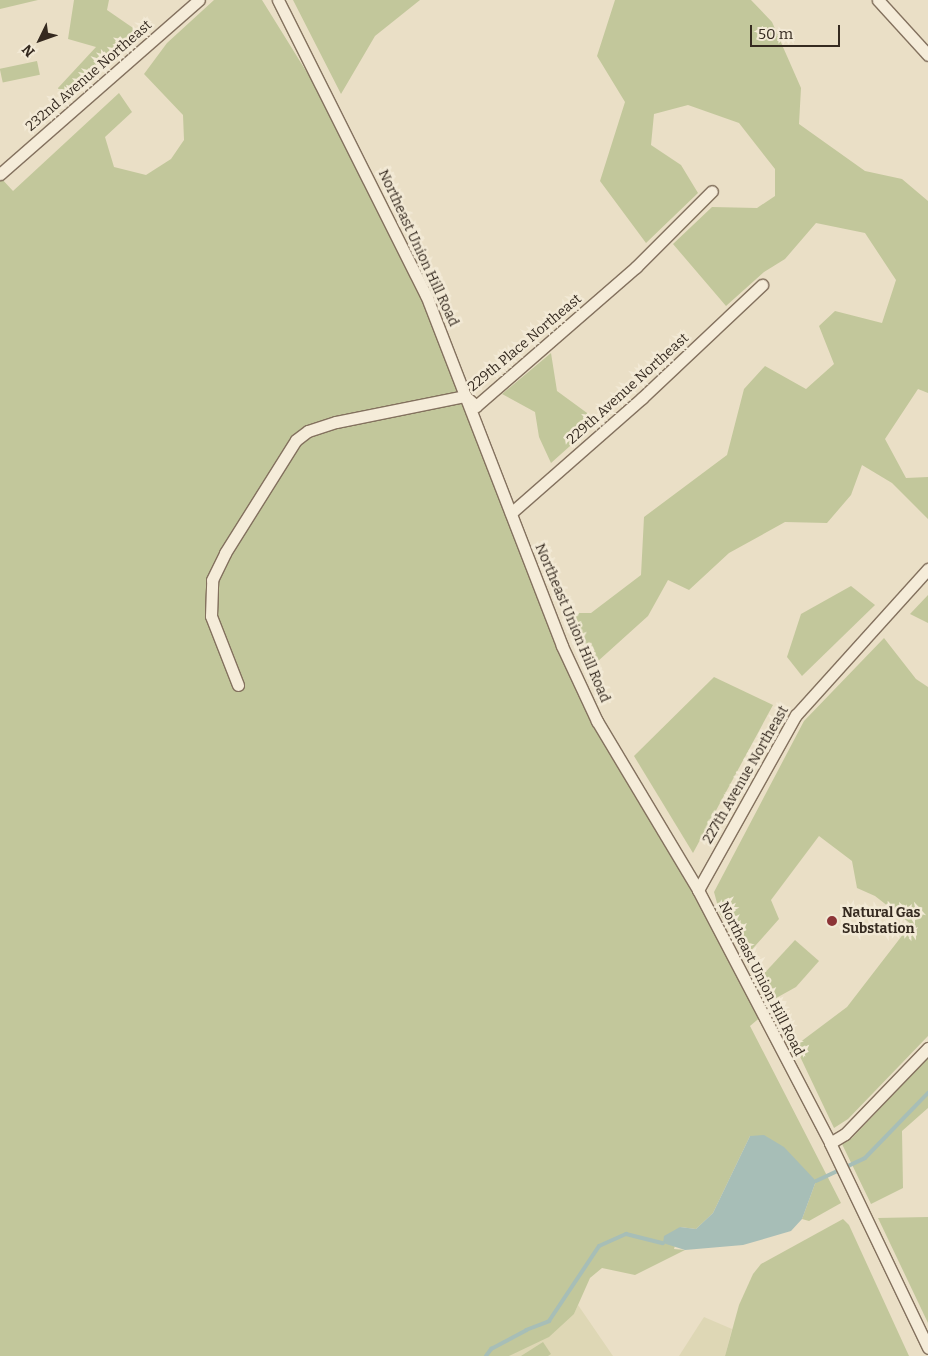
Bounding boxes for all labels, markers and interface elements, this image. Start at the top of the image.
north arrow [15,15,65,65]
scale bar [753,15,843,47]
street label: 232nd Avenue Northeast [23,17,155,135]
text: 50 m [758,25,793,43]
street label: Northeast Union Hill Road [374,167,462,329]
street label: 229th Place Northeast [465,291,585,395]
street label: 229th Avenue Northeast [564,330,692,448]
street label: Northeast Union Hill Road [531,541,613,705]
street label: 227th Avenue Northeast [700,703,792,847]
street label: Northeast Union Hill Road [715,899,807,1059]
place label: Natural Gas Substation [842,905,920,938]
marker: Natural Gas Substation [826,915,838,927]

